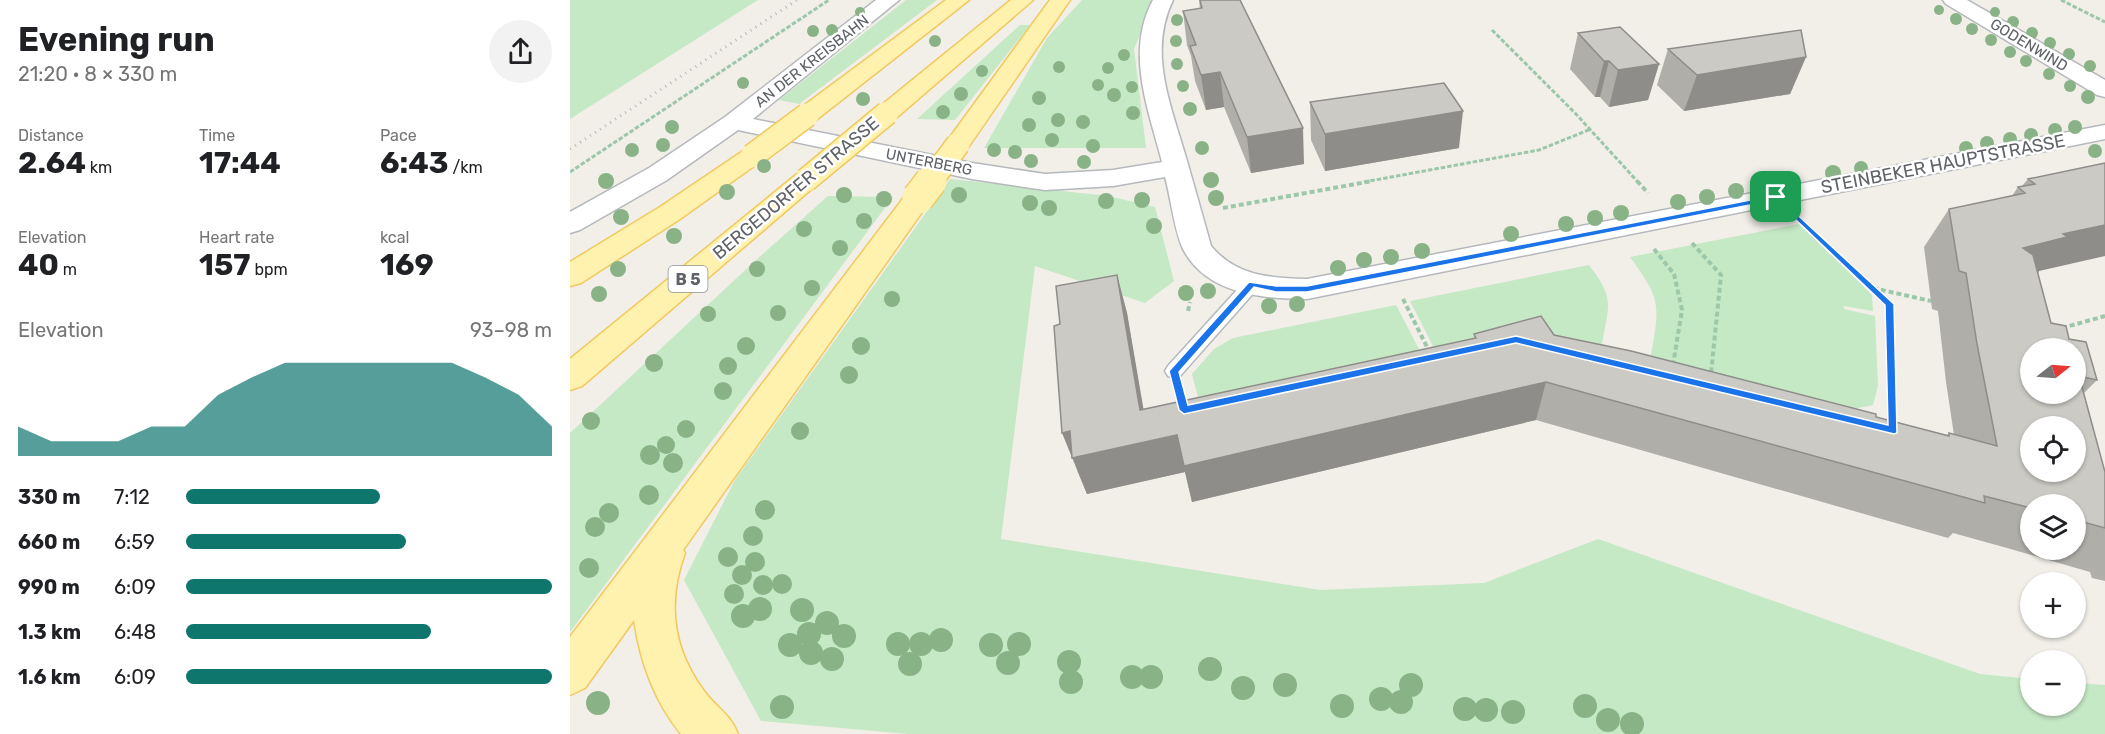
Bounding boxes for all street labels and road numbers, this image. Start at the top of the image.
street label: AN DER KREISBAHN [751,11,873,111]
street label: GODENWIND [1987,15,2071,75]
street label: BERGEDORFER STRASSE [708,112,884,264]
street label: STEINBEKER HAUPTSTRASSE [1819,130,2067,198]
street label: UNTERBERG [884,145,974,179]
road number: B 5 [668,266,708,292]

